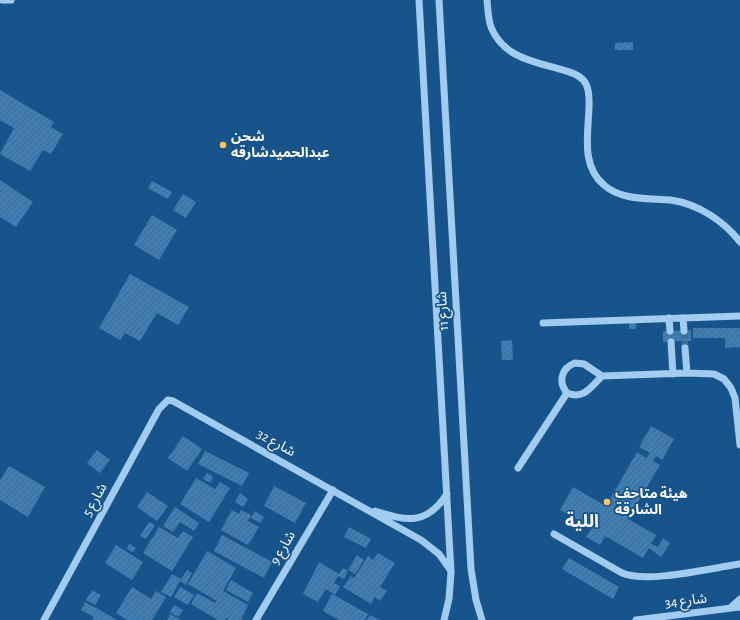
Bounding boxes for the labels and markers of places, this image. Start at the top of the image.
place label: شحن عبدالحميدشارقه [231,130,330,161]
marker: شحن عبدالحميدشارقه [218,140,228,150]
place label: هيئة متاحف الشارقة [615,486,688,518]
marker: هيئة متاحف الشارقة [602,497,612,507]

